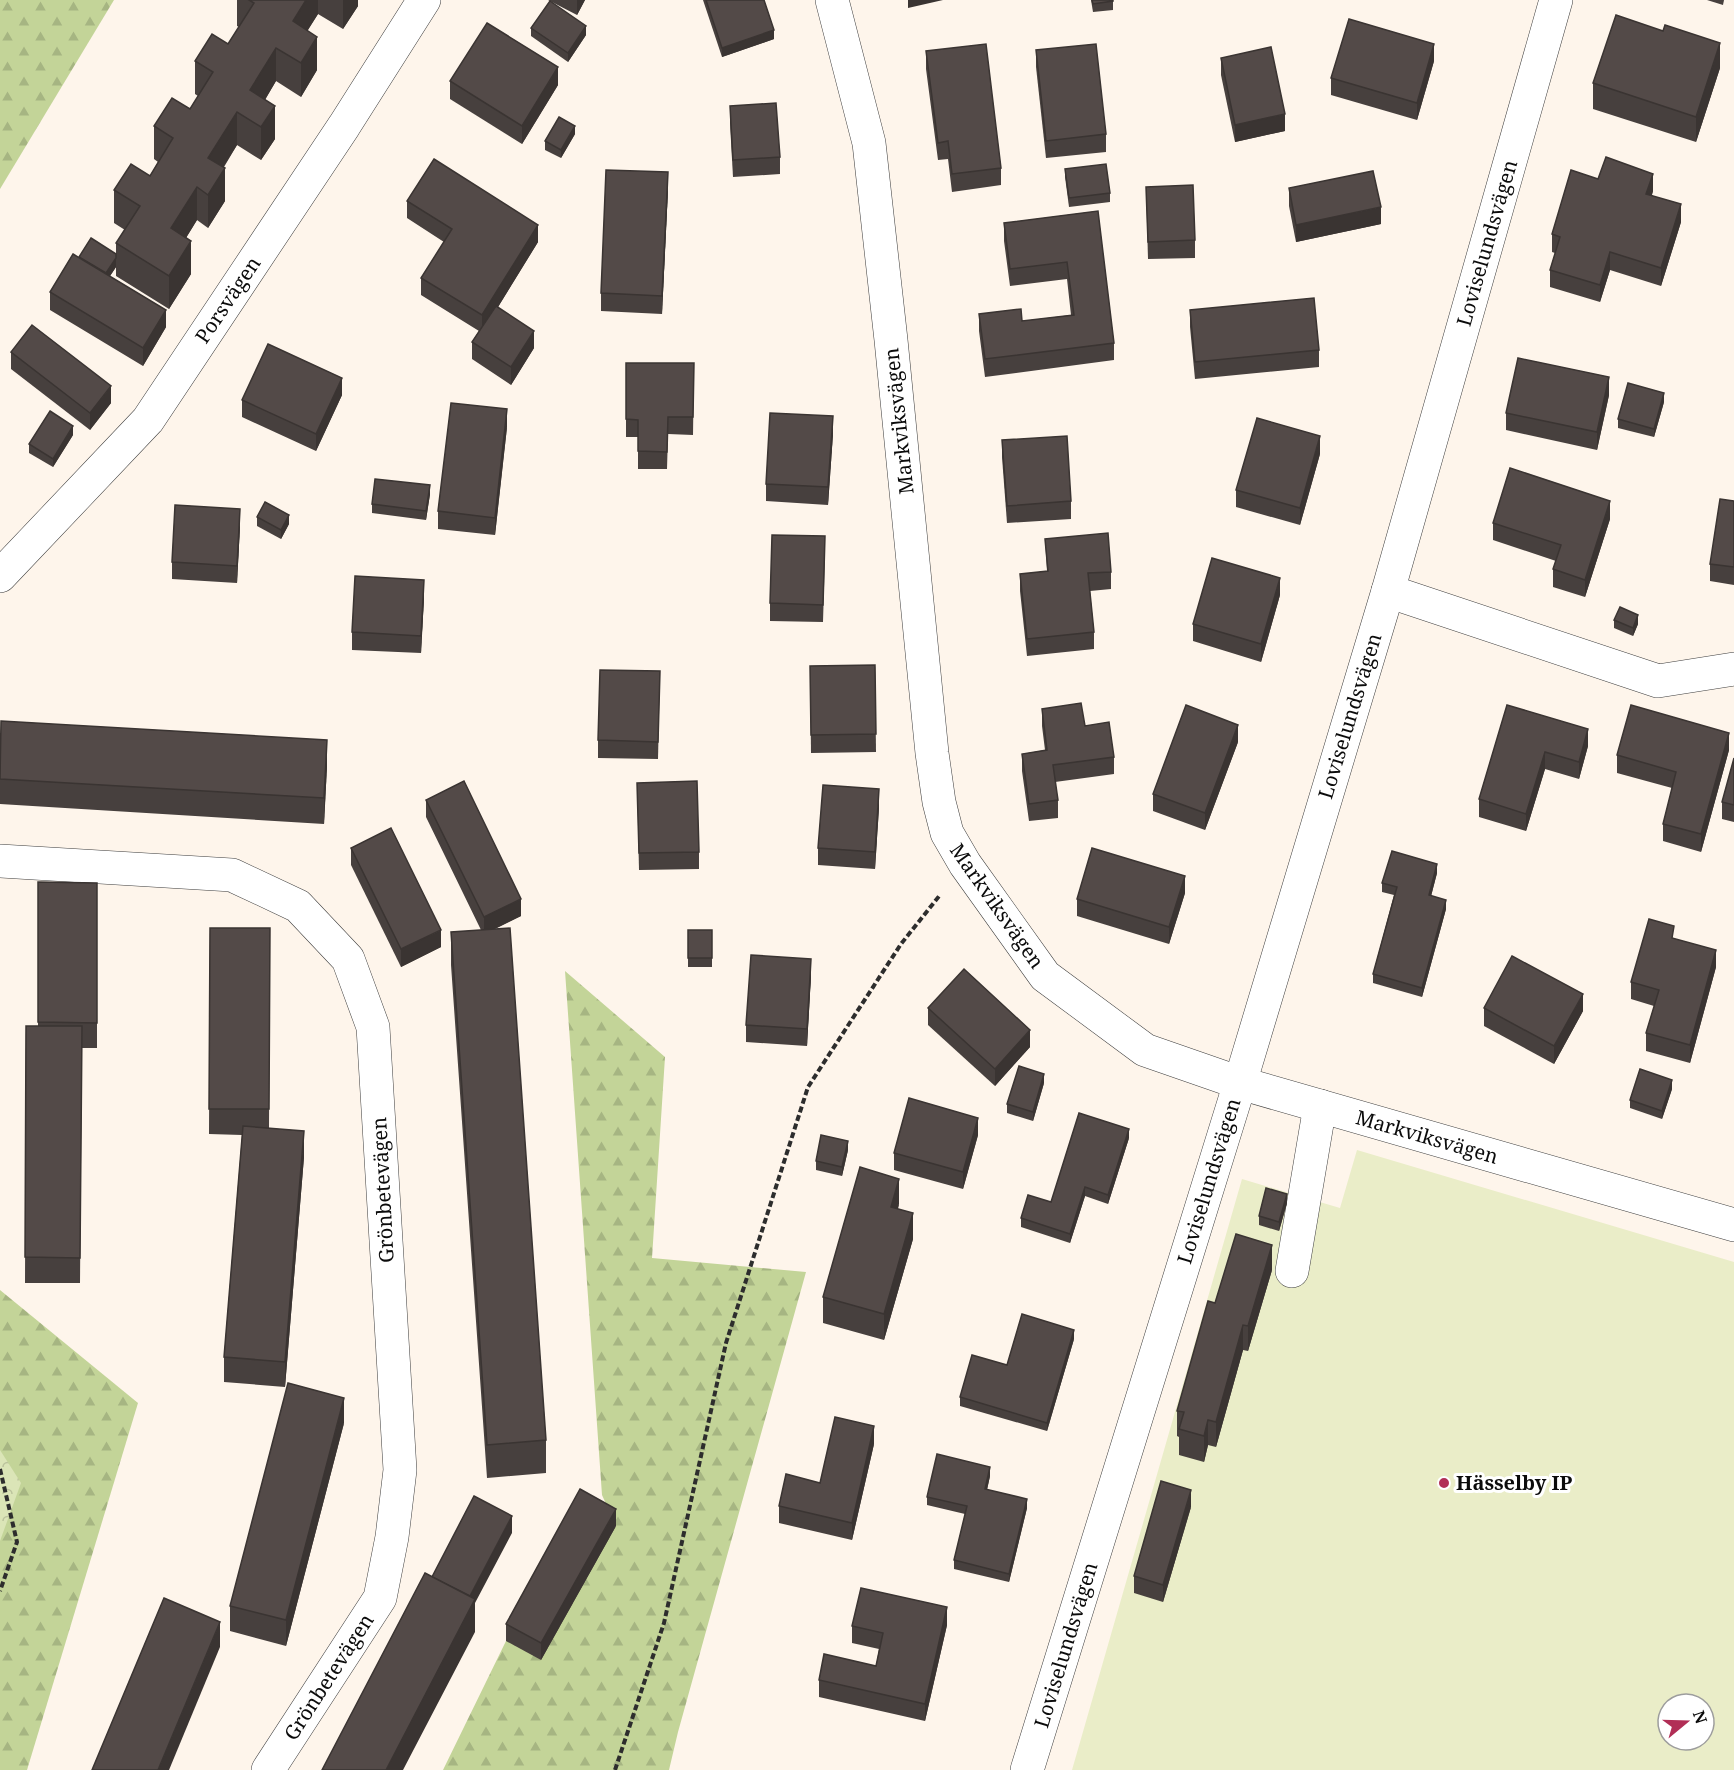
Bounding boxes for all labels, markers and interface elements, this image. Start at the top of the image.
street label: Loviselundsvägen [1450,156,1523,329]
street label: Porsvägen [189,251,267,348]
street label: Markviksvägen [877,346,920,496]
street label: Loviselundsvägen [1311,630,1388,802]
street label: Markviksvägen [944,838,1051,974]
street label: Loviselundsvägen [1170,1095,1247,1267]
street label: Markviksvägen [1353,1103,1502,1170]
street label: Grönbetevägen [365,1116,400,1264]
place label: Hässelby IP [1456,1469,1572,1496]
marker: Hässelby IP [1437,1476,1451,1490]
street label: Loviselundsvägen [1027,1559,1104,1731]
street label: Grönbetevägen [277,1608,380,1745]
north arrow [1656,1692,1716,1752]
text: N [1688,1708,1713,1727]

